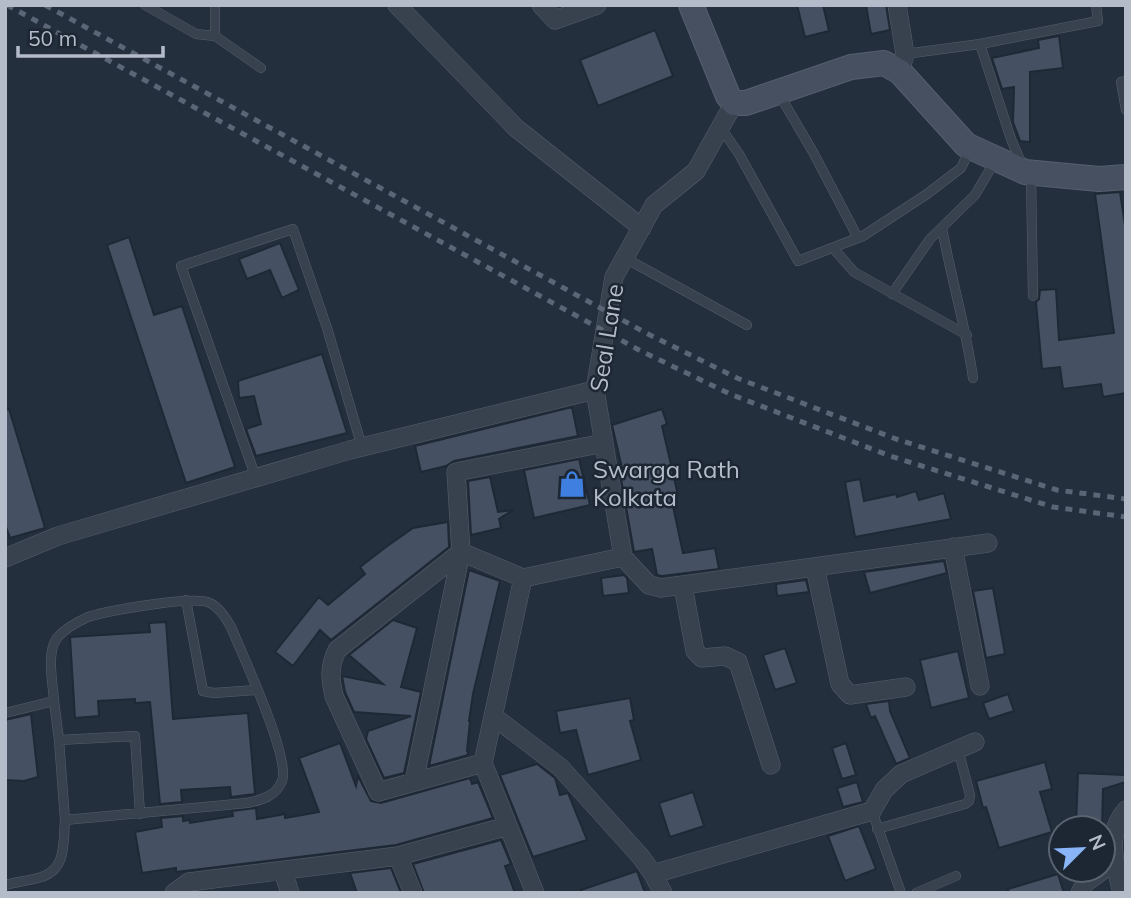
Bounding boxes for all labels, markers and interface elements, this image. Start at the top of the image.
scale bar [18,14,163,58]
text: 50 m [28,25,77,51]
street label: Seal Lane [583,282,629,394]
place label: Swarga Rath Kolkata [593,454,740,512]
shop icon: Swarga Rath Kolkata [557,469,587,499]
north arrow [1047,814,1117,884]
text: N [1084,831,1111,854]

